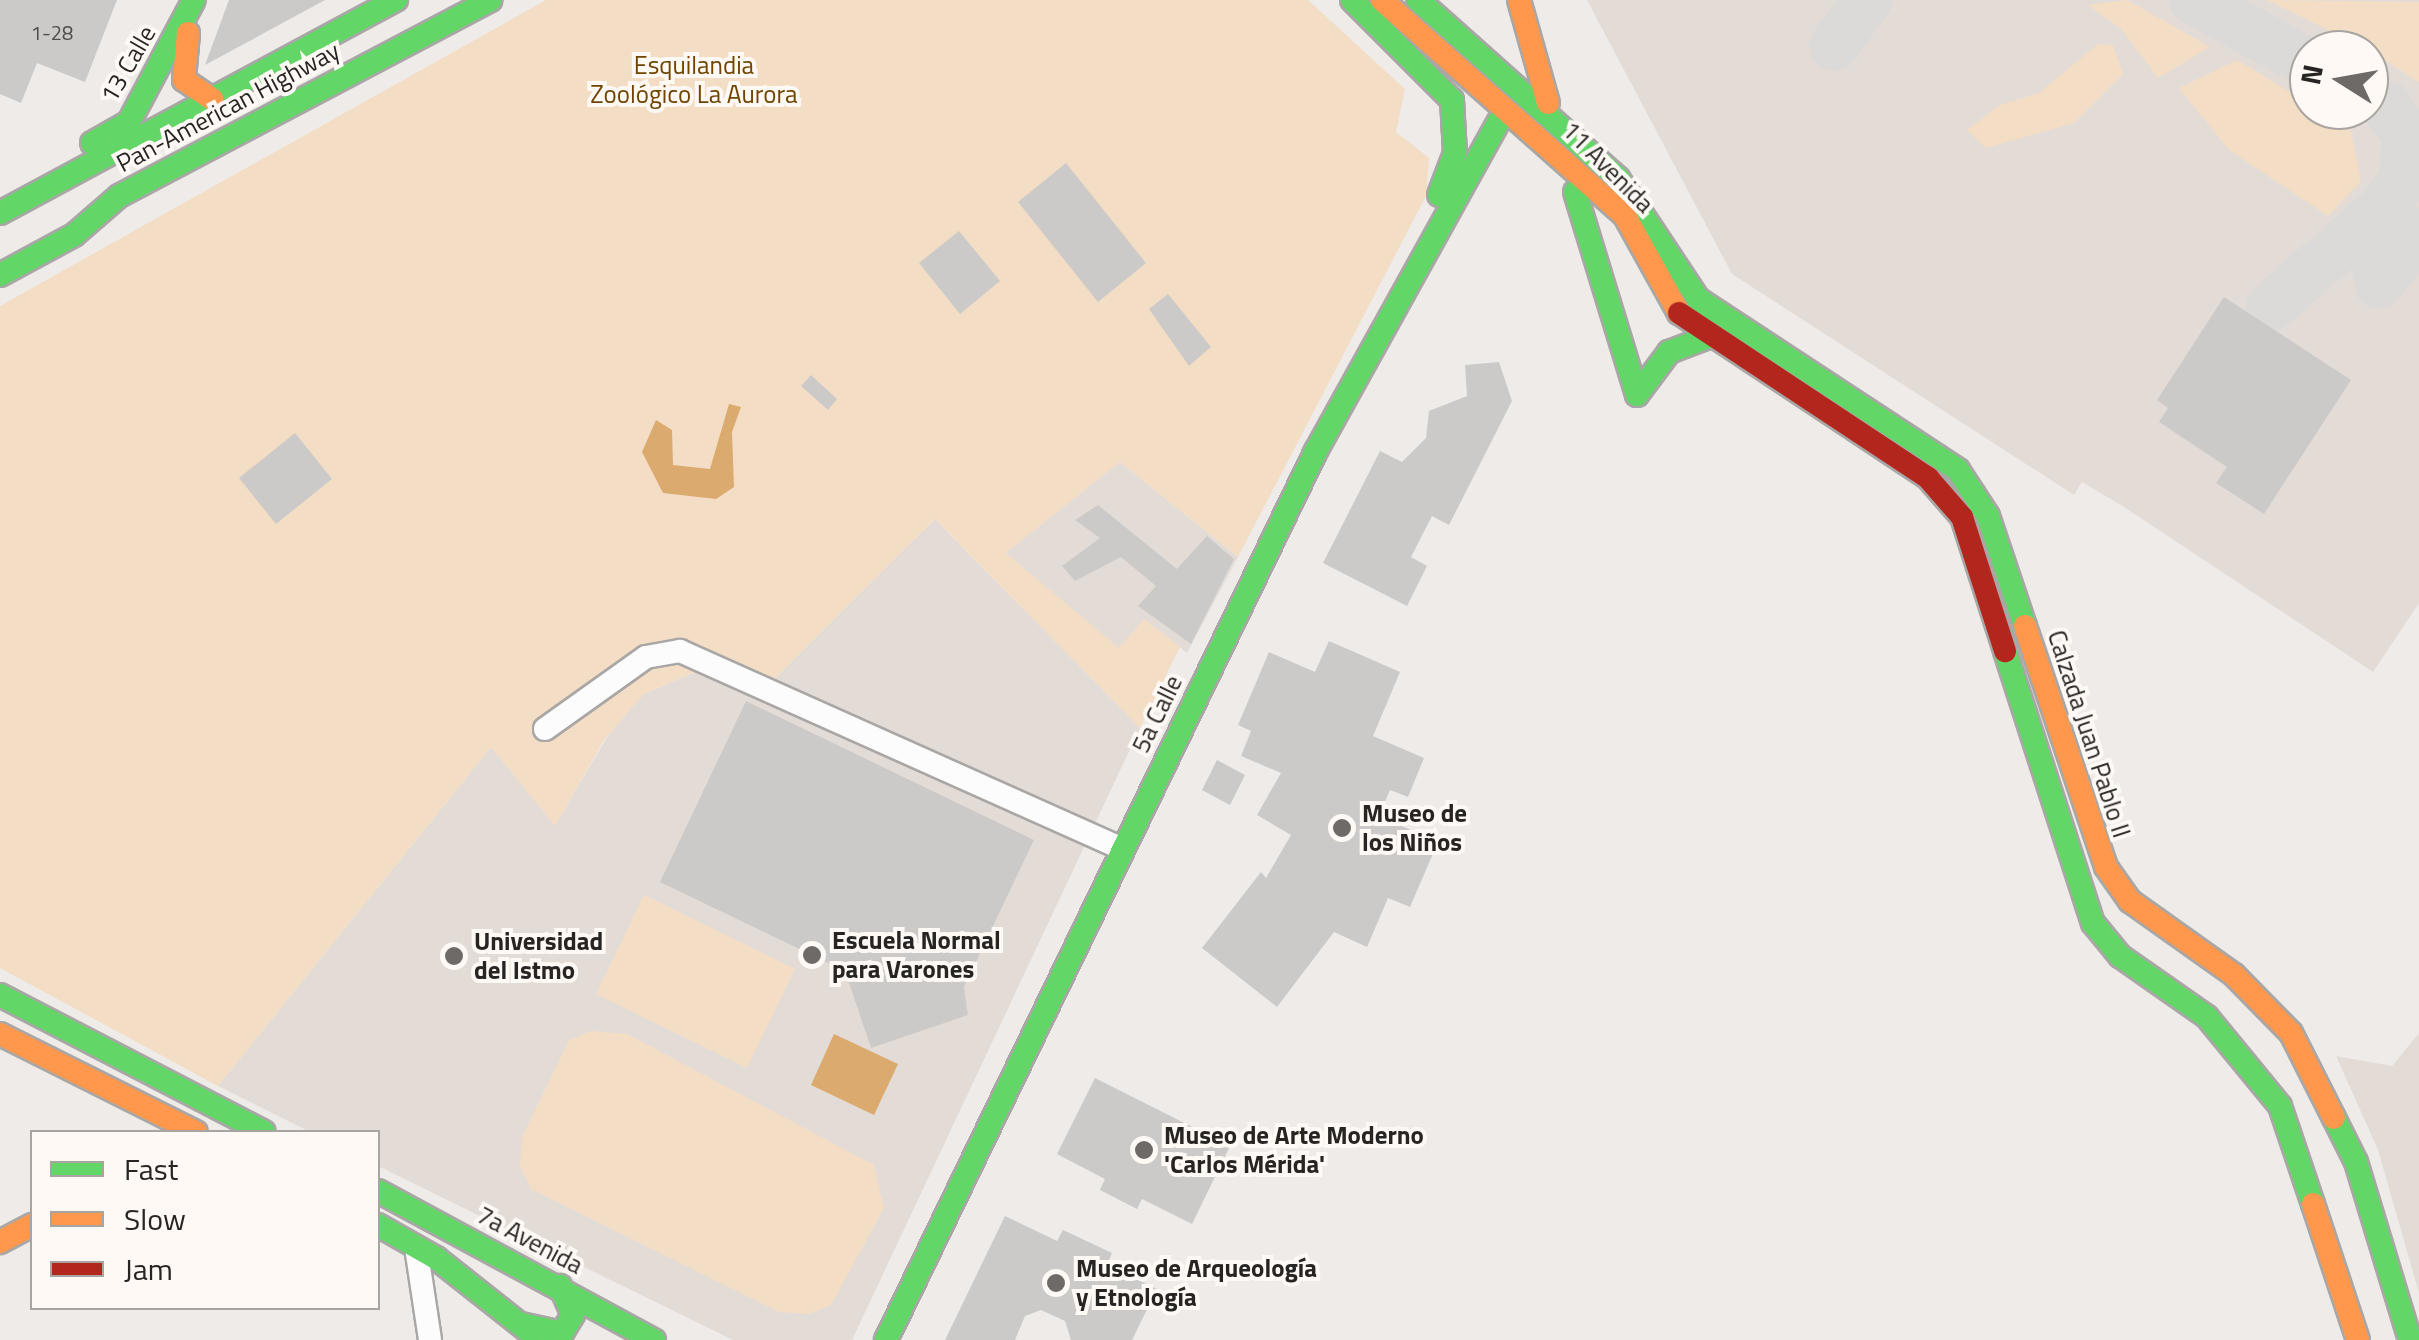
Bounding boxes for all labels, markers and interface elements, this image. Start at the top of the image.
house number: 1-28 [31,20,73,44]
street label: 13 Calle [94,20,162,108]
north arrow [2289,30,2389,130]
street label: Pan-American Highway [111,36,345,178]
park label: Esquilandia Zoológico La Aurora [590,51,798,110]
text: N [2288,61,2334,88]
street label: 11 Avenida [1556,115,1660,219]
street label: Calzada Juan Pablo II [2041,627,2137,841]
street label: 5a Calle [1125,670,1189,758]
place label: Museo de los Niños [1362,799,1467,858]
marker: Museo de los Niños [1331,817,1353,839]
place label: Escuela Normal para Varones [832,926,1001,985]
place label: Universidad del Istmo [474,927,603,986]
marker: Escuela Normal para Varones [801,944,823,966]
marker: Universidad del Istmo [443,945,465,967]
place label: Museo de Arte Moderno 'Carlos Mérida' [1164,1121,1424,1180]
legend [30,1130,380,1310]
marker: Museo de Arte Moderno 'Carlos Mérida' [1133,1139,1155,1161]
text: Fast [124,1146,178,1192]
text: Slow [124,1196,186,1242]
street label: 7a Avenida [472,1200,588,1280]
text: Jam [124,1246,173,1292]
place label: Museo de Arqueología y Etnología [1076,1254,1317,1313]
marker: Museo de Arqueología y Etnología [1045,1272,1067,1294]

